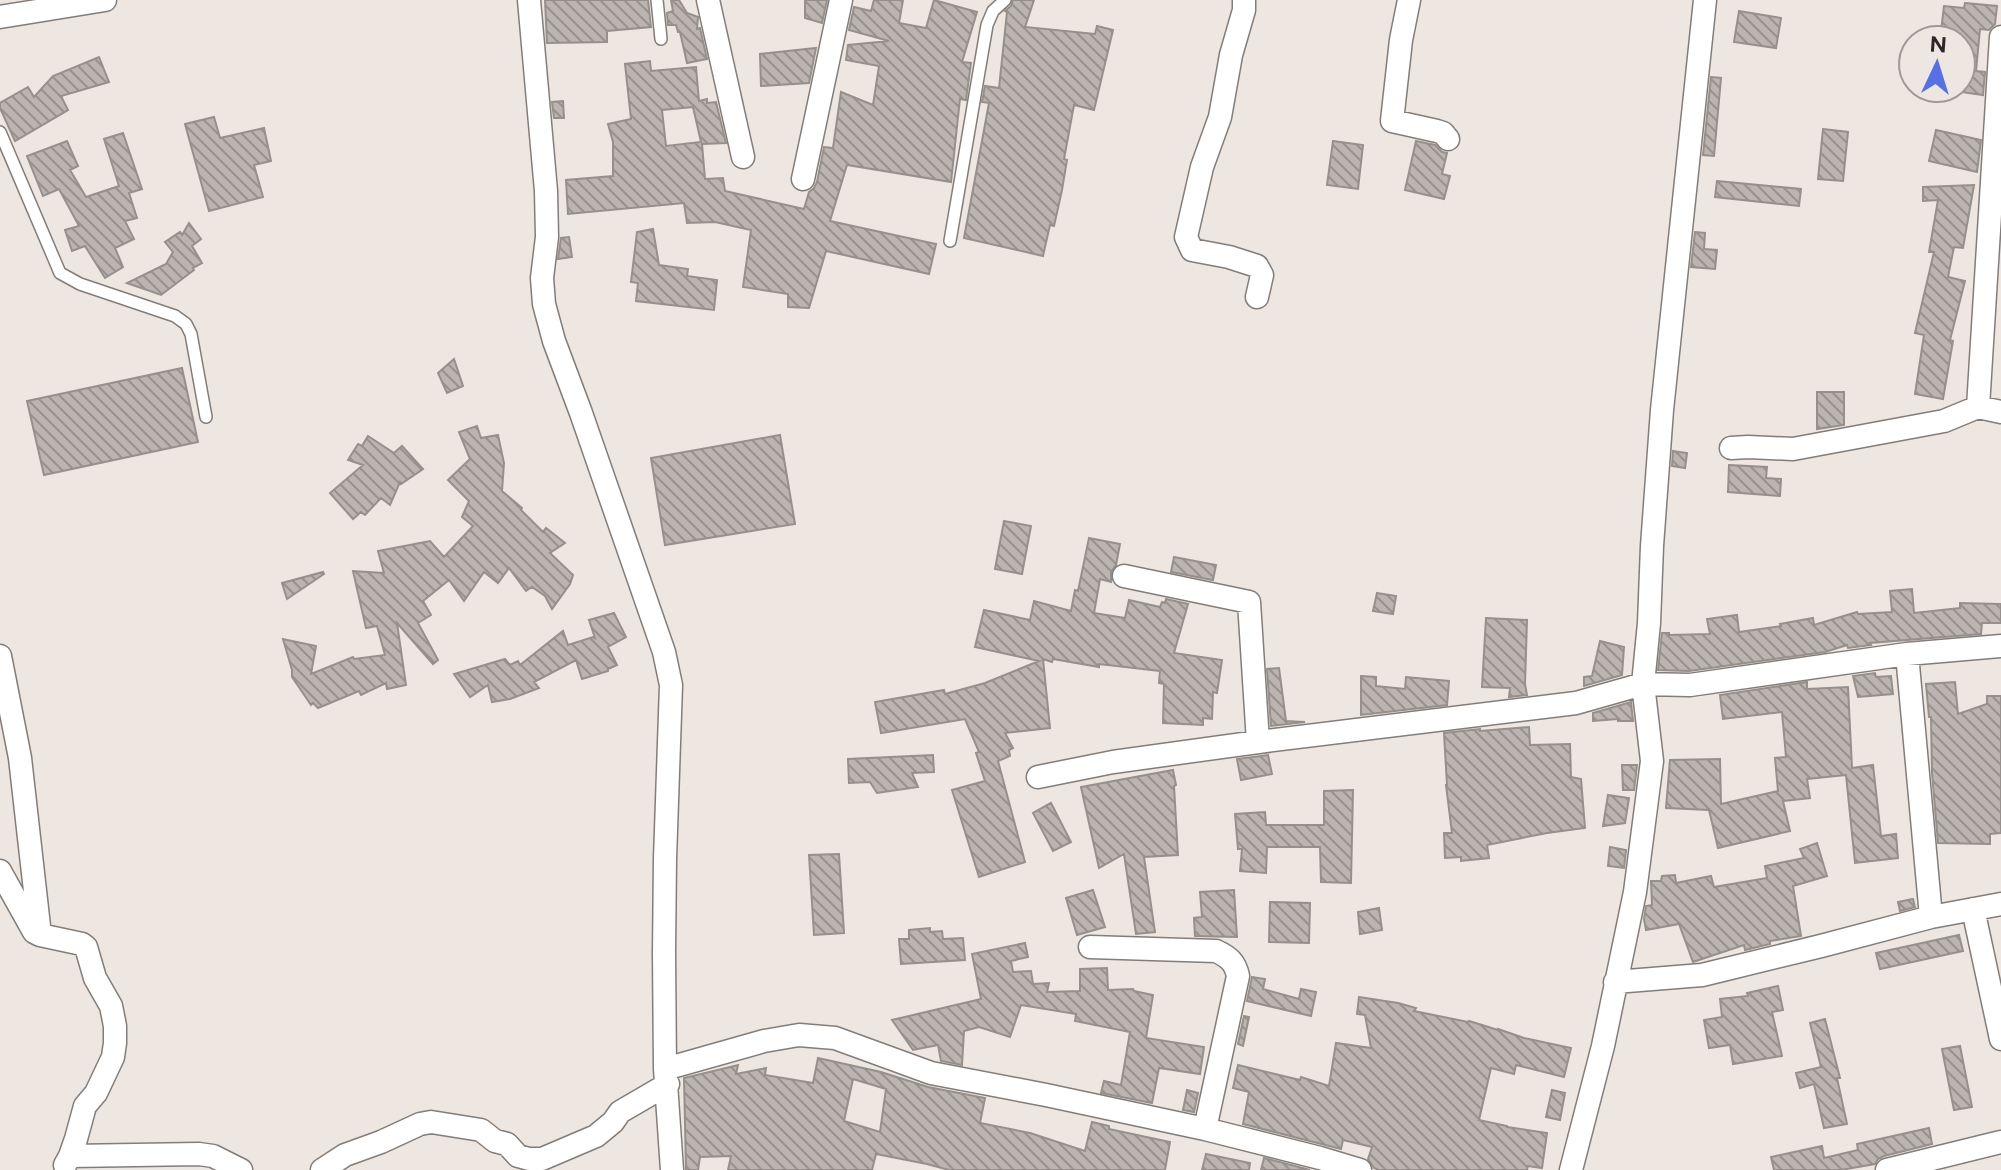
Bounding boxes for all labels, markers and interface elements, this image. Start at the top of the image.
north arrow [1897,24,1977,104]
text: N [1929,30,1948,59]

